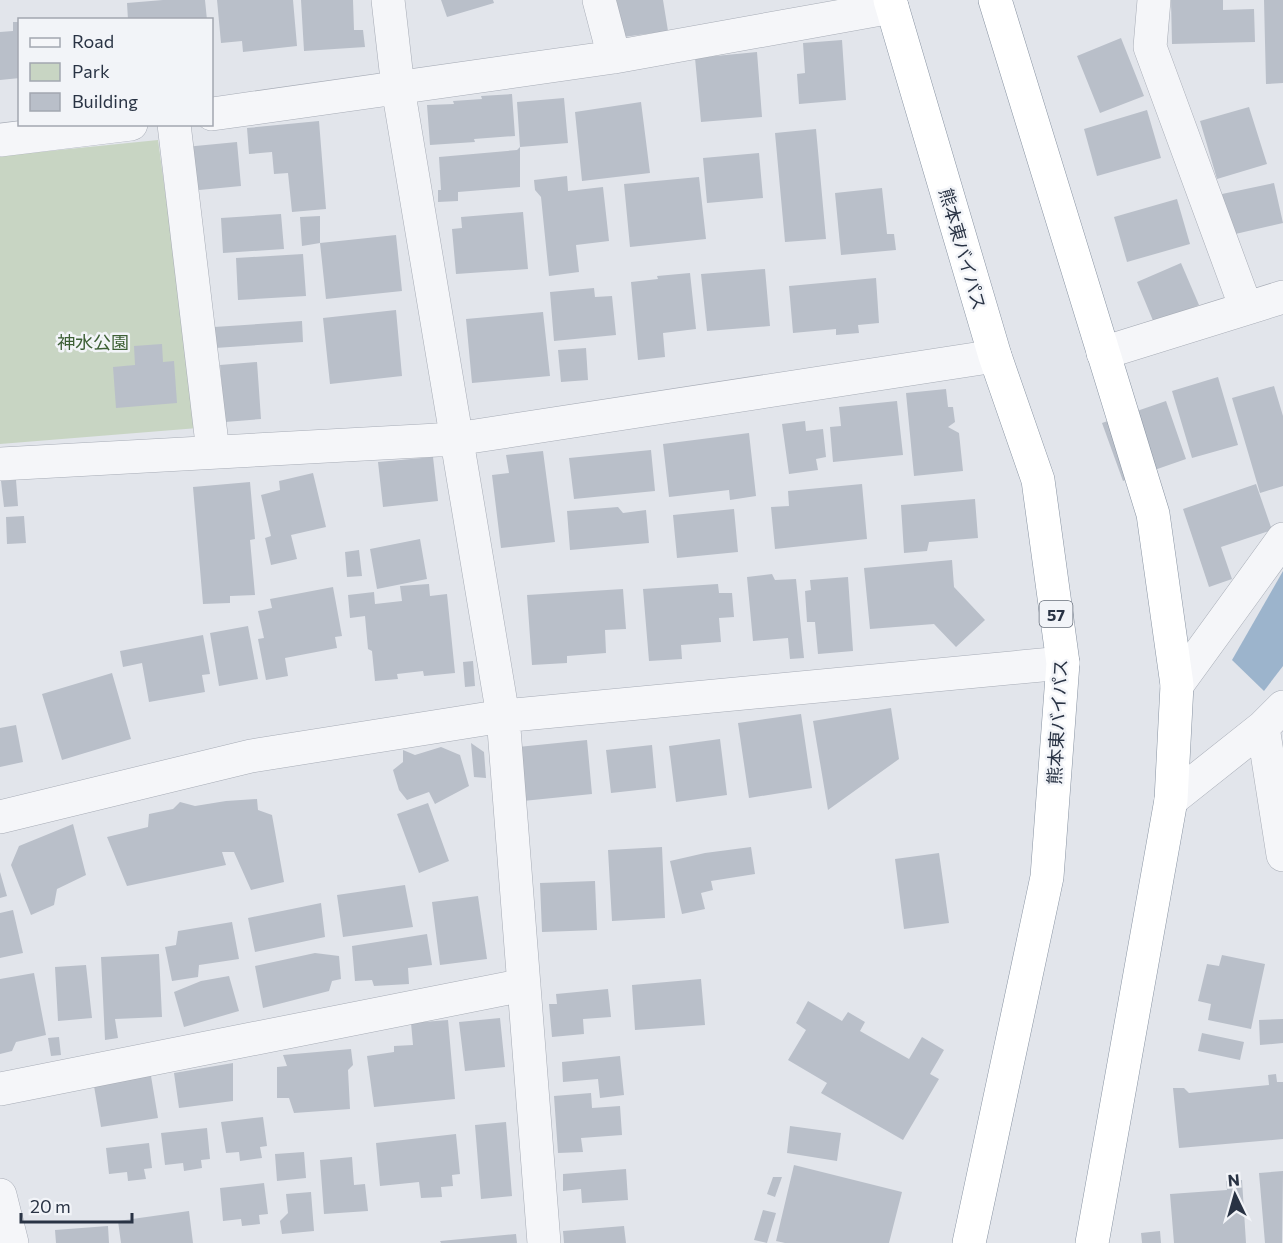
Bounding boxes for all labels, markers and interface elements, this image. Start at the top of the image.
legend [18,18,213,126]
text: Road [72,30,114,52]
text: Park [72,60,110,82]
text: Building [72,90,138,112]
street label: 熊本東バイパス [935,186,991,312]
park label: 神水公園 [57,331,129,353]
road number: 57 [1040,601,1072,627]
street label: 熊本東バイパス [1043,659,1071,785]
north arrow [1205,1165,1265,1225]
text: N [1227,1170,1240,1190]
scale bar [21,1186,132,1224]
text: 20 m [30,1195,71,1217]

